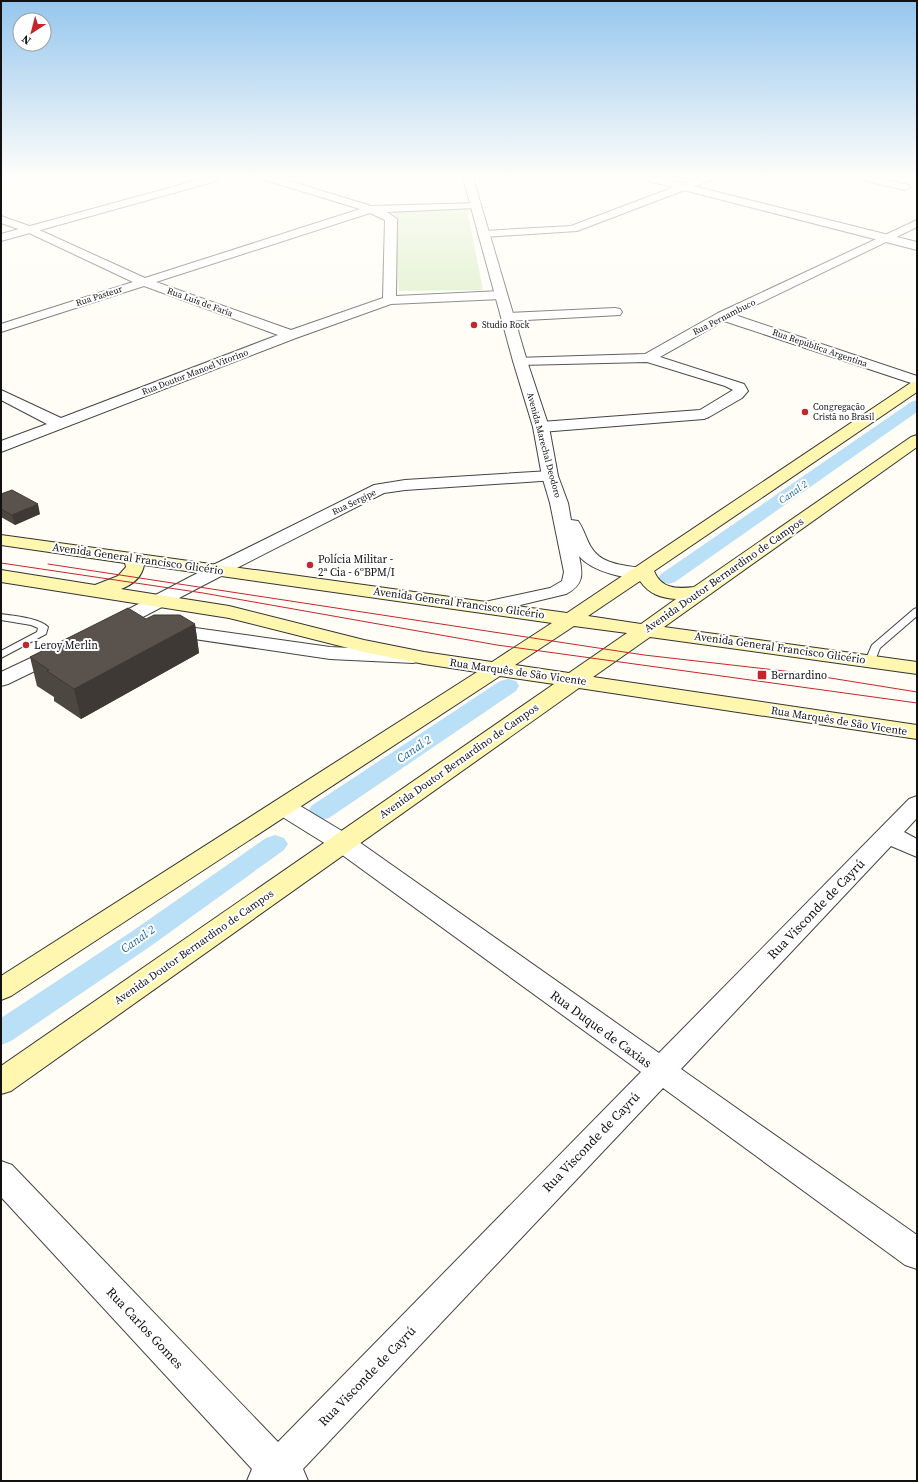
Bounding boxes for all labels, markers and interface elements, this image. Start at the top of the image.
north arrow [12,12,52,52]
text: N [19,31,34,48]
street label: Rua Pasteur [74,283,124,309]
street label: Rua Luís de Faria [166,285,235,320]
street label: Rua Pernambuco [691,296,757,338]
place label: Studio Rock [482,319,529,331]
marker: Studio Rock [469,320,479,330]
street label: Rua República Argentina [771,326,870,370]
street label: Rua Doutor Manoel Vitorino [140,346,250,398]
street label: Avenida Marechal Deodoro [524,391,564,499]
place label: Congregação Cristã no Brasil [813,401,875,423]
marker: Congregação Cristã no Brasil [800,407,810,417]
water label: Canal 2 [776,477,810,507]
street label: Rua Sergipe [330,486,378,518]
street label: Avenida Doutor Bernardino de Campos [641,514,807,636]
street label: Avenida General Francisco Glicério [52,540,224,578]
place label: Polícia Militar - 2ª Cia - 6ºBPM/I [318,552,395,580]
marker: Polícia Militar - 2ª Cia - 6ºBPM/I [305,560,315,570]
street label: Avenida General Francisco Glicério [373,584,545,622]
street label: Avenida General Francisco Glicério [694,629,866,667]
place label: Leroy Merlin [34,638,98,653]
marker: Leroy Merlin [21,640,31,650]
street label: Rua Marquês de São Vicente [449,655,588,689]
place label: Bernardino [771,668,827,683]
marker: Bernardino [756,669,768,681]
street label: Avenida Doutor Bernardino de Campos [376,700,542,822]
street label: Rua Marquês de São Vicente [770,703,909,739]
water label: Canal 2 [393,732,435,766]
street label: Rua Visconde de Cayrú [764,855,869,963]
street label: Avenida Doutor Bernardino de Campos [111,886,277,1008]
water label: Canal 2 [118,921,158,957]
street label: Rua Duque de Caxias [547,986,655,1072]
street label: Rua Visconde de Cayrú [539,1088,644,1196]
street label: Rua Carlos Gomes [103,1284,187,1373]
street label: Rua Visconde de Cayrú [315,1322,420,1430]

